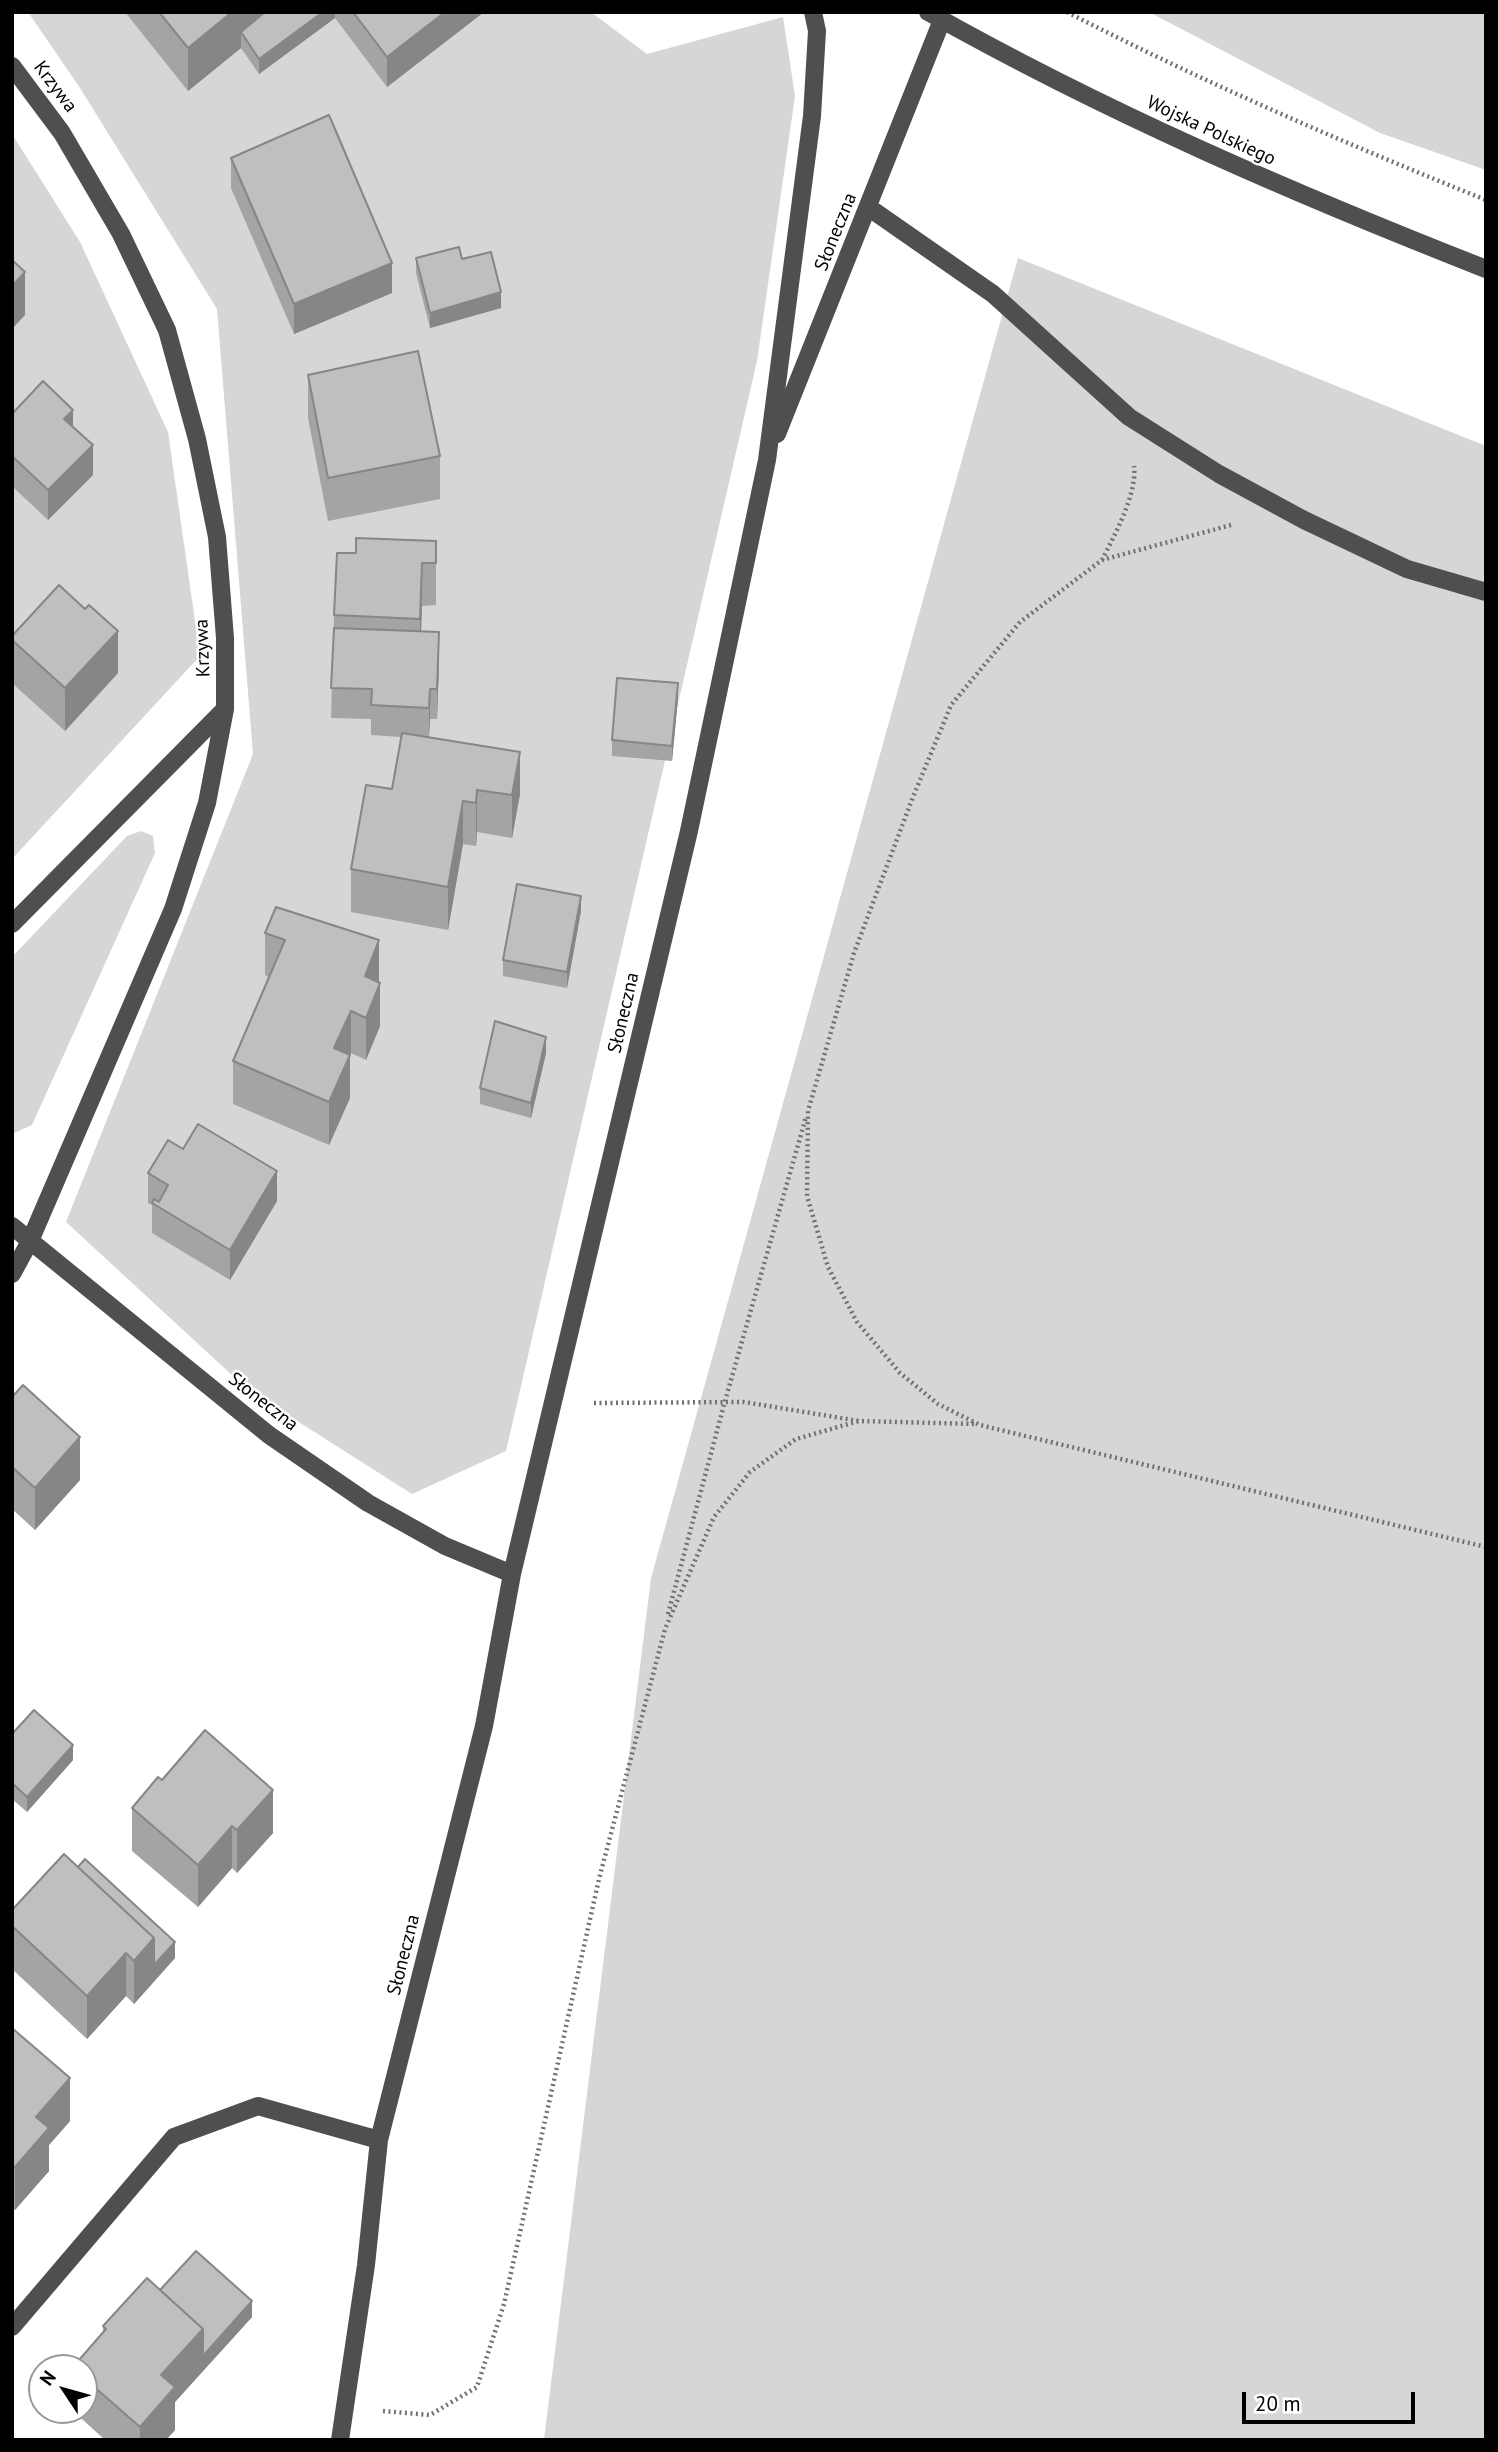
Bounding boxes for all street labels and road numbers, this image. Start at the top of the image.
street label: Krzywa [28,57,82,117]
street label: Wojska Polskiego [1143,91,1279,171]
street label: Słoneczna [810,190,862,274]
street label: Krzywa [191,619,215,677]
street label: Słoneczna [604,970,644,1056]
street label: Słoneczna [224,1368,302,1436]
street label: Słoneczna [383,1912,425,1998]

